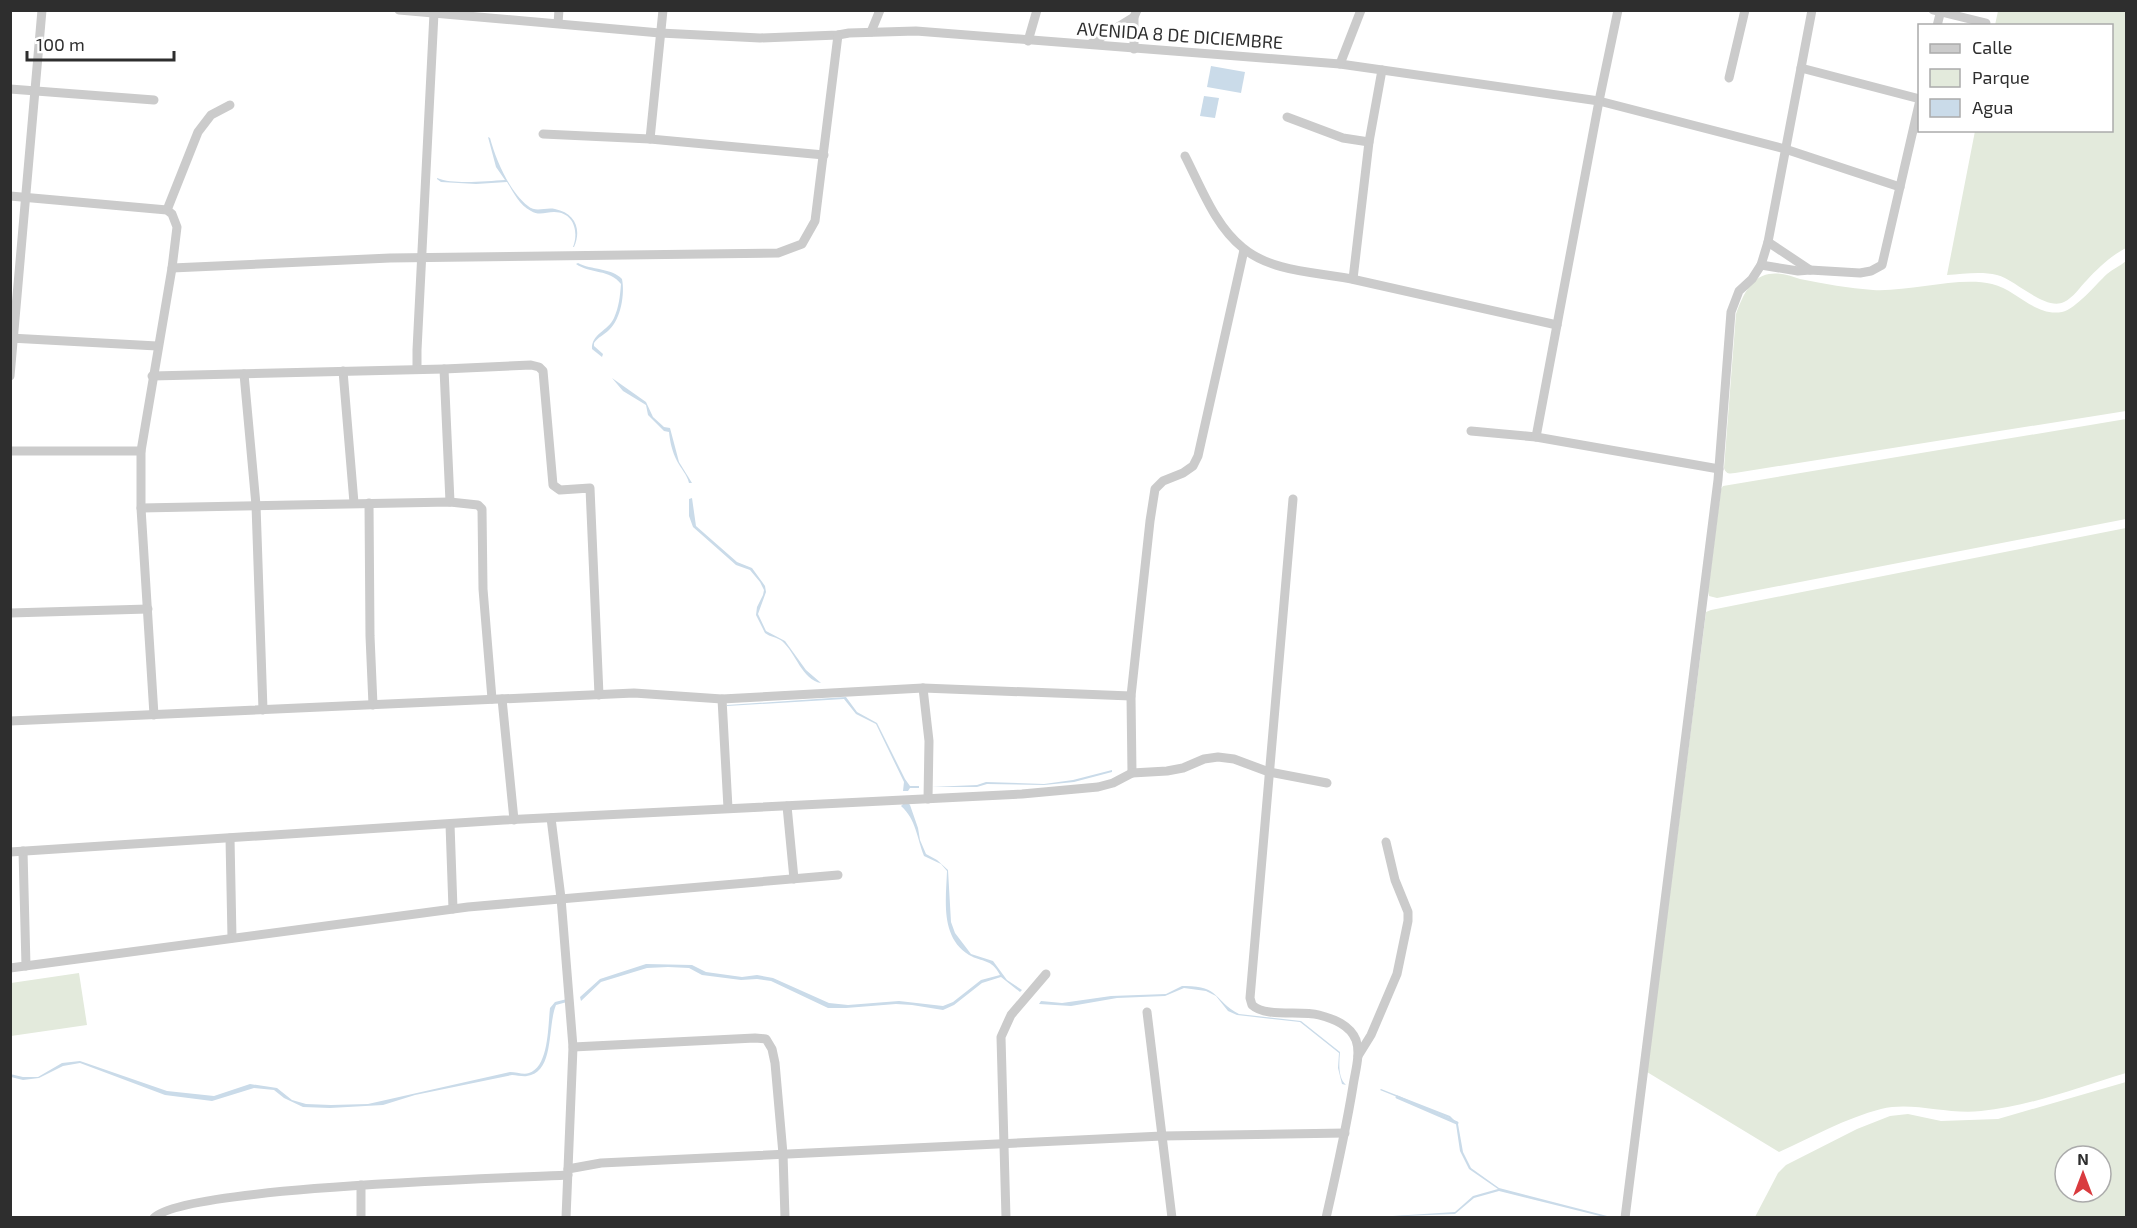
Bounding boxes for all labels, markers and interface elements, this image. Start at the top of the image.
street label: AVENIDA 8 DE DICIEMBRE [1076,17,1284,53]
scale bar [27,24,174,62]
legend [1918,24,2113,132]
text: 100 m [36,33,85,55]
text: Calle [1972,36,2013,58]
text: Parque [1972,66,2030,88]
text: Agua [1972,96,2013,118]
north arrow [2053,1144,2113,1204]
text: N [2077,1149,2089,1168]

